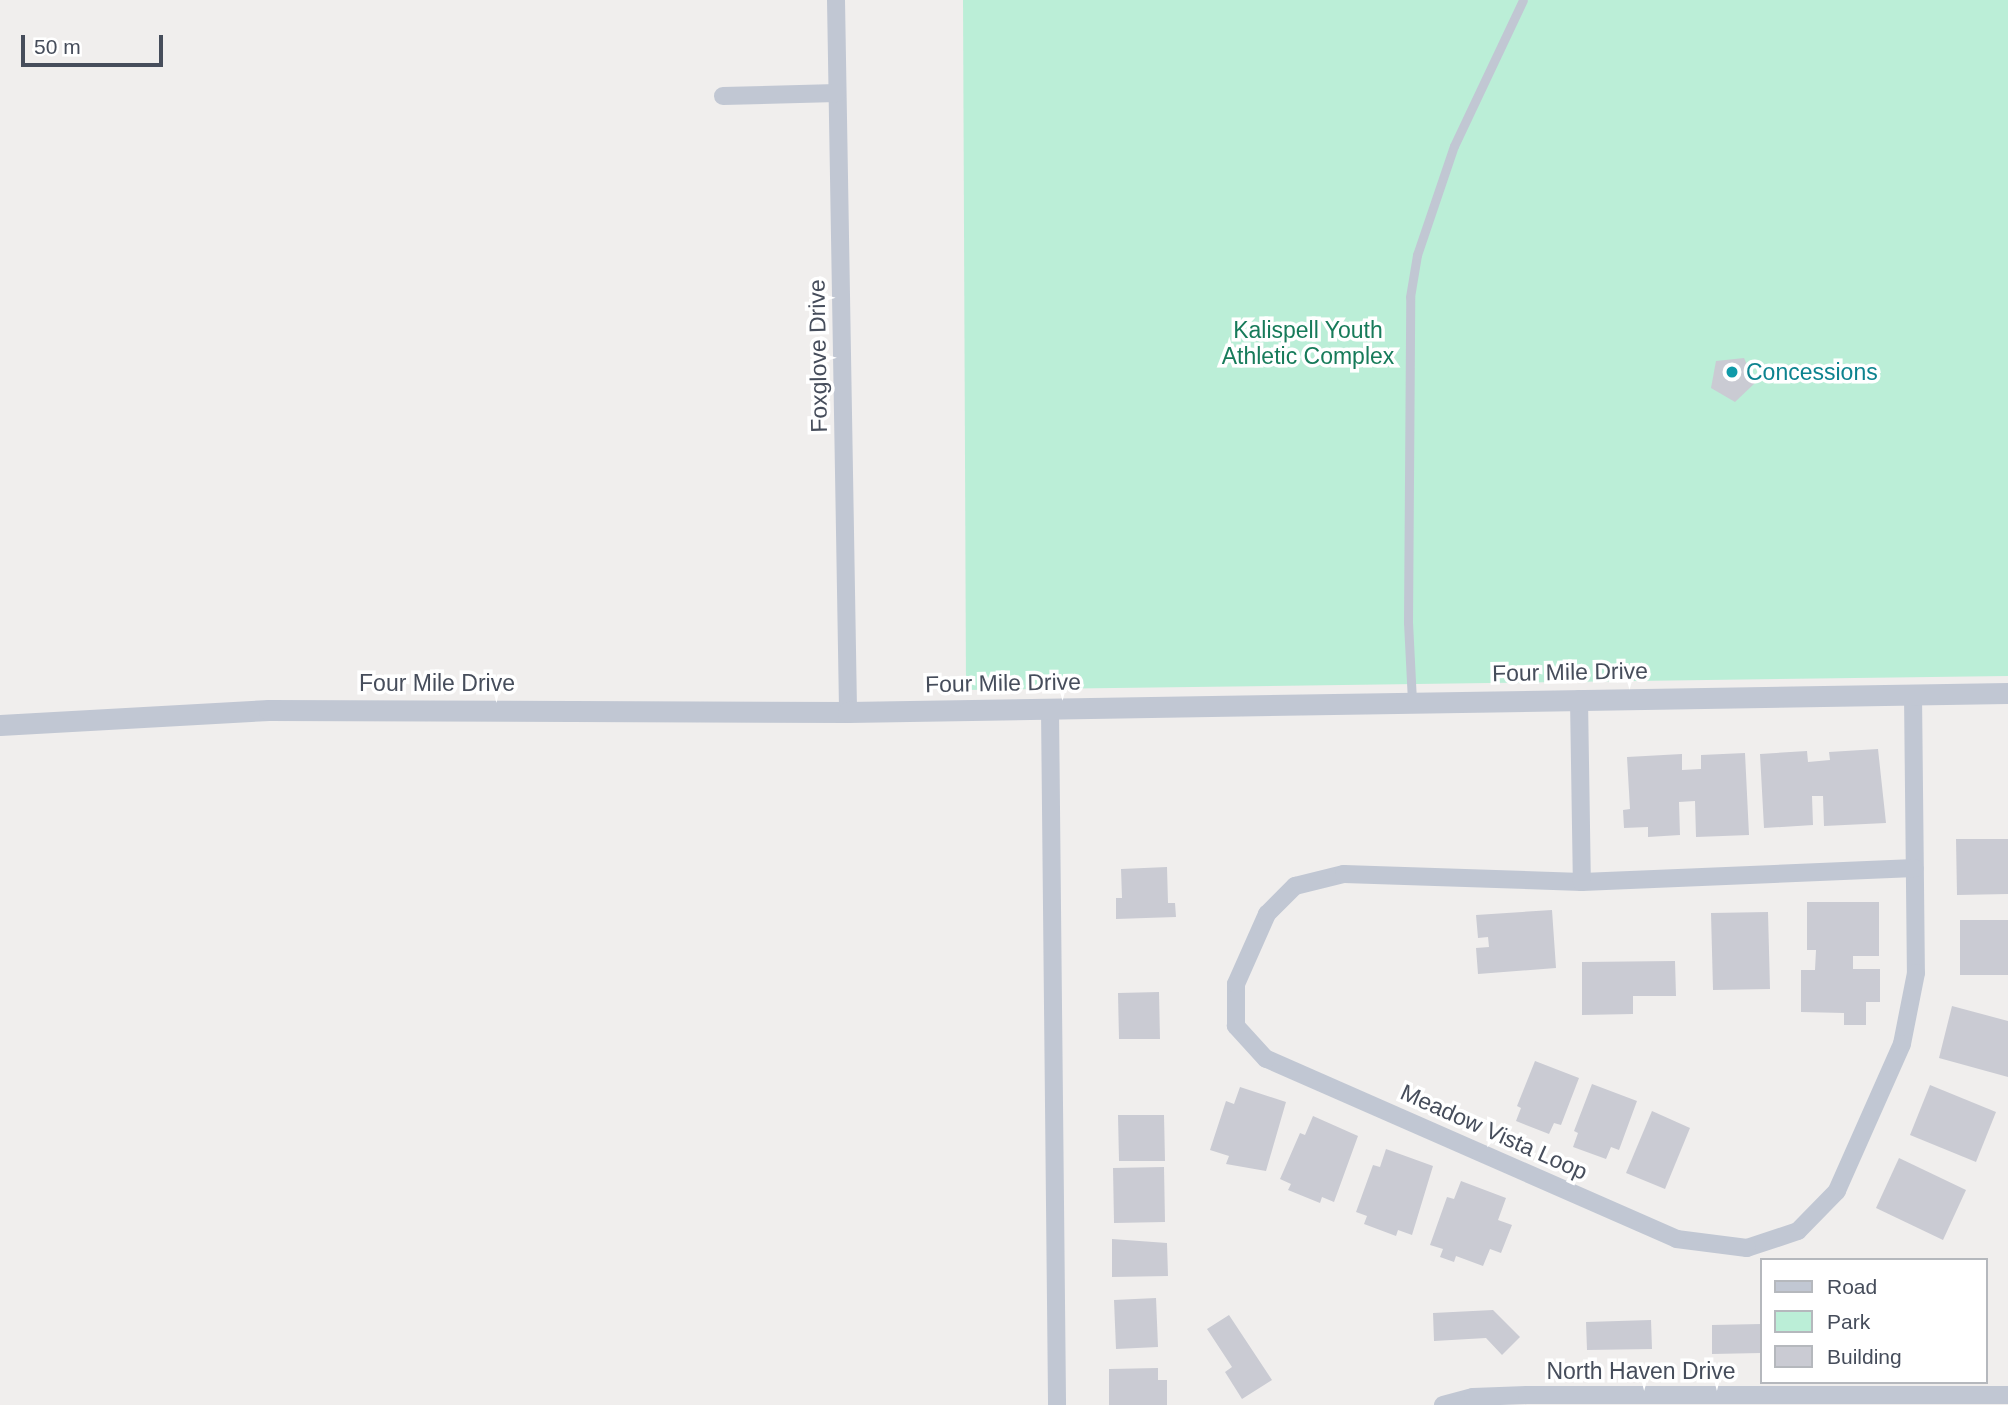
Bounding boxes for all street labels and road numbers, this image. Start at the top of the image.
street label: Foxglove Drive [803,279,833,433]
street label: Four Mile Drive [1492,657,1648,687]
street label: Four Mile Drive [925,668,1081,698]
street label: Four Mile Drive [359,669,515,697]
street label: Meadow Vista Loop [1396,1078,1592,1186]
street label: North Haven Drive [1546,1357,1736,1385]

